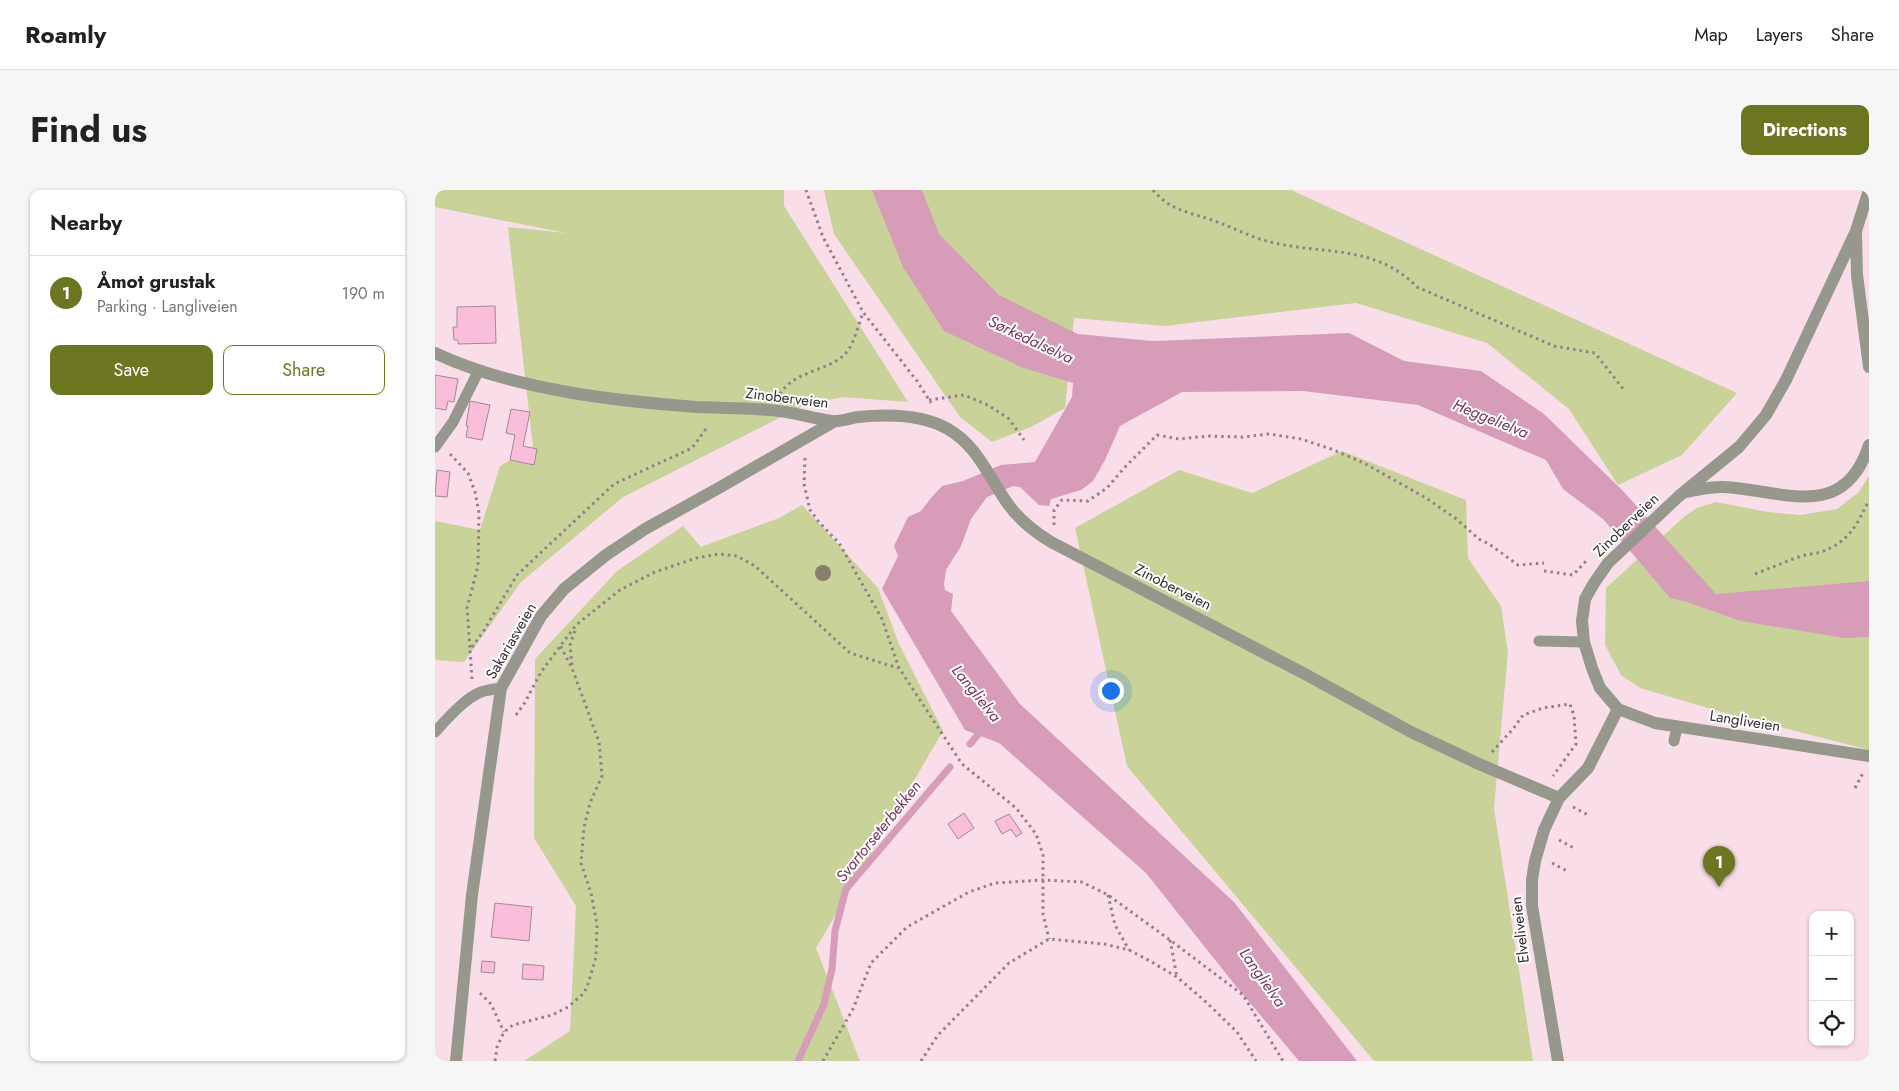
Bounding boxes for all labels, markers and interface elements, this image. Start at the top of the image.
text: Roamly [25,17,106,52]
text: Map [1694,22,1728,48]
text: Layers [1756,22,1803,48]
text: Share [1831,22,1874,48]
text: Find us [30,105,147,155]
button: Directions [1741,105,1869,155]
text: Nearby [50,208,122,238]
text: Åmot grustak [97,268,216,295]
text: 1 [62,282,70,305]
text: 190 m [342,282,385,305]
text: Parking · Langliveien [97,295,238,318]
water label: Sørkedalselva [984,310,1077,369]
button: Save [50,345,213,395]
button: Share [223,345,385,395]
street label: Zinoberveien [744,382,830,414]
water label: Heggelielva [1450,393,1532,444]
street label: Zinoberveien [1588,488,1664,562]
street label: Zinoberveien [1131,558,1215,616]
street label: Sakariasveien [480,599,542,683]
water label: Langlielva [946,660,1007,727]
your location [1098,678,1124,704]
street label: Langliveien [1708,705,1782,737]
water label: Svartorseterbekken [830,776,927,887]
pin: 1 [1703,846,1735,887]
street label: Elveliveien [1505,896,1535,964]
map controls [1809,911,1854,1046]
button: + [1809,911,1854,956]
water label: Langlielva [1234,943,1292,1012]
button: − [1809,956,1854,1001]
button: locate [1809,1001,1854,1046]

